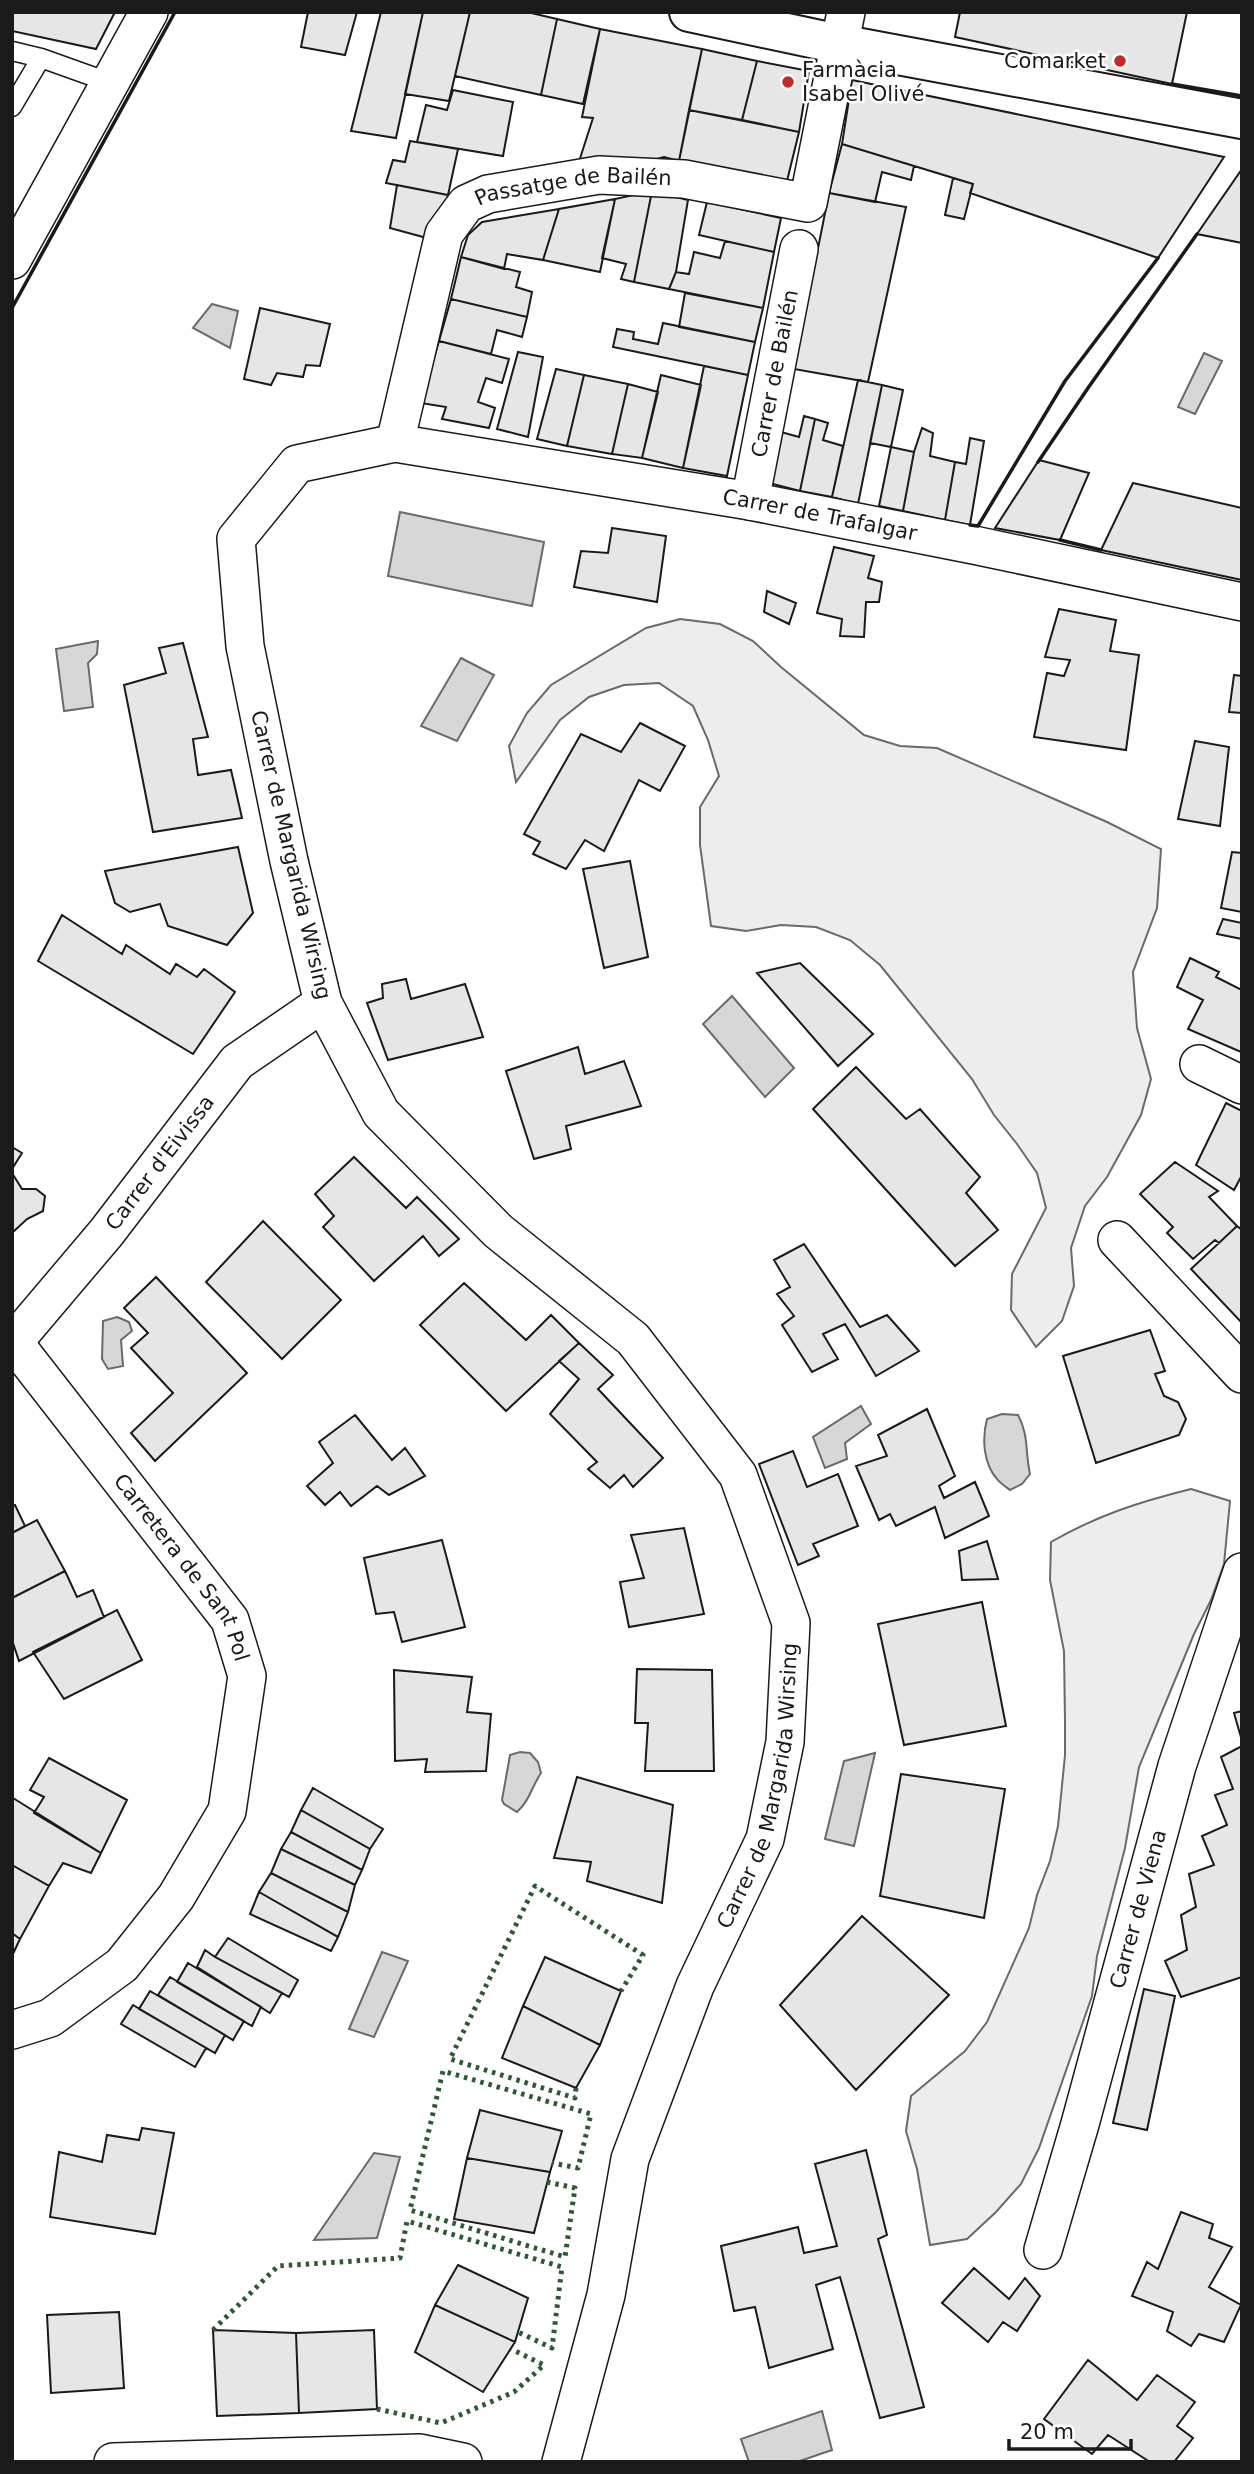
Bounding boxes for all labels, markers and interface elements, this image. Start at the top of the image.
place label: Comarket [1004,49,1106,73]
marker: Comarket [1112,53,1128,69]
place label: Farmàcia Isabel Olivé [802,58,924,106]
marker: Farmàcia Isabel Olivé [780,74,796,90]
street label: Passatge de Bailén [471,163,672,210]
street label: Carrer de Bailén [747,287,803,459]
street label: Carrer de Trafalgar [721,485,919,546]
street label: Carrer de Margarida Wirsing [246,708,336,1002]
street label: Carrer d'Eivissa [101,1090,219,1235]
street label: Carretera de Sant Pol [109,1469,254,1664]
street label: Carrer de Margarida Wirsing [712,1642,802,1933]
street label: Carrer de Viena [1105,1827,1171,1991]
scale bar [1009,2408,1132,2452]
text: 20 m [1020,2420,1074,2444]

